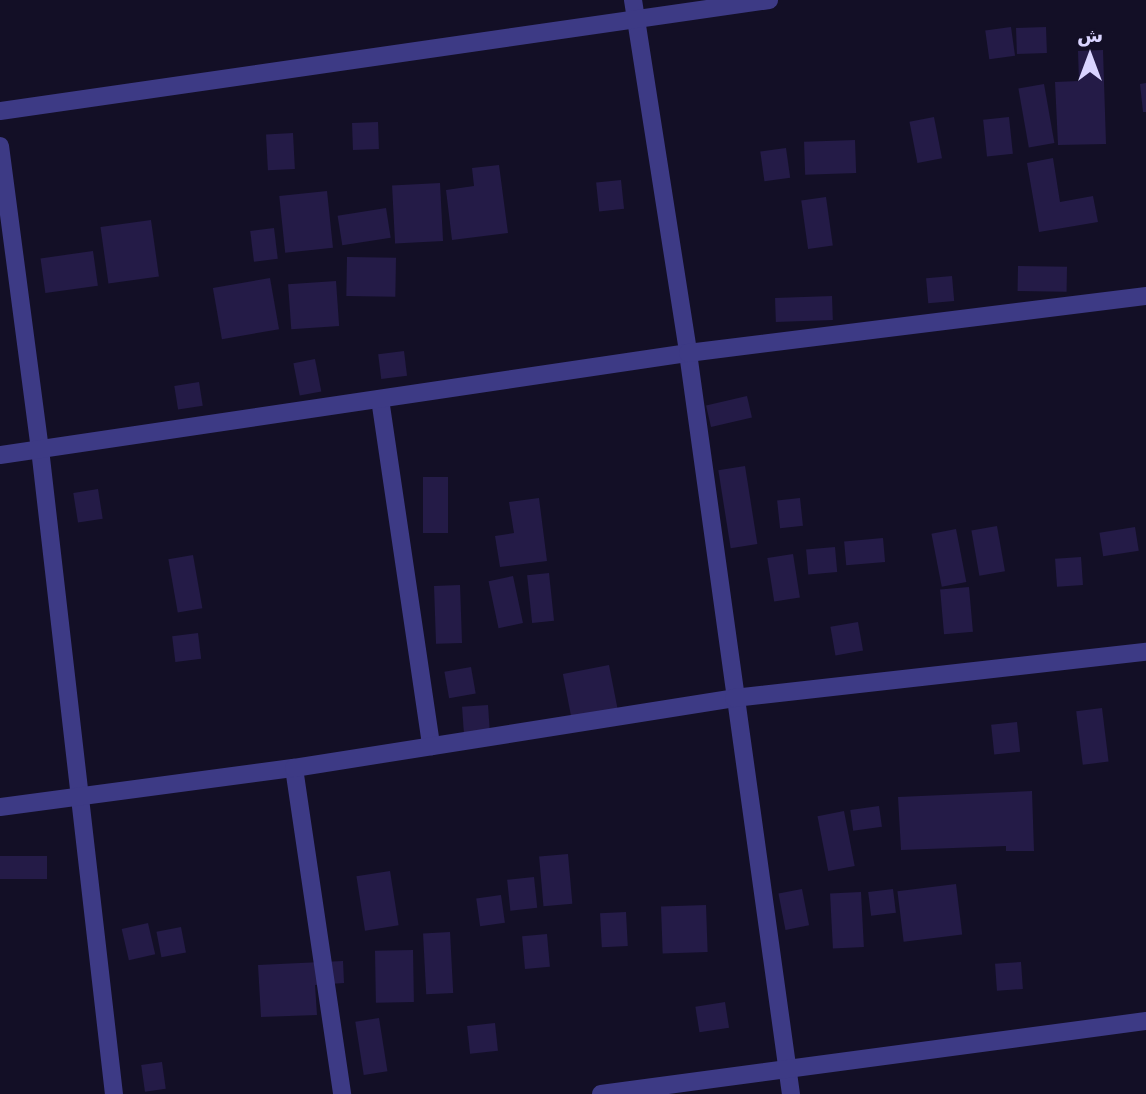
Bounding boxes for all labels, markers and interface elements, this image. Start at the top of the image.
north arrow [1055,21,1125,91]
text: ش [1077,24,1103,46]

